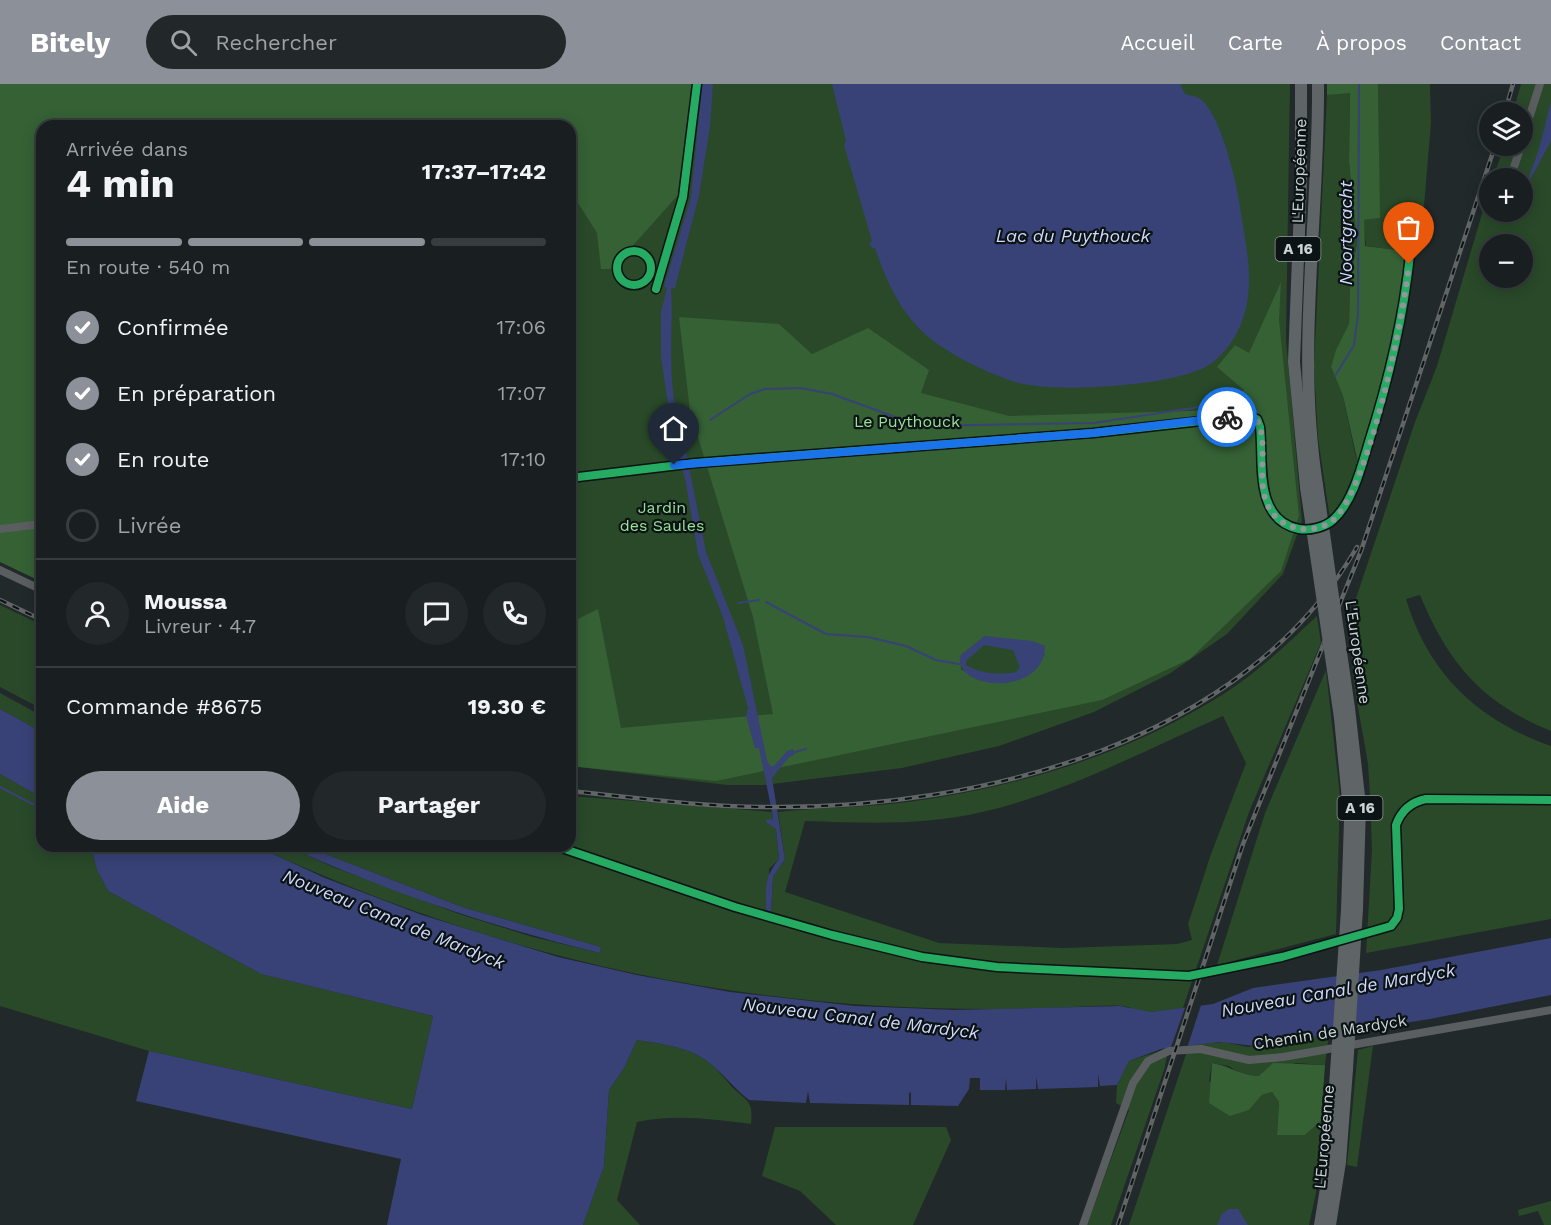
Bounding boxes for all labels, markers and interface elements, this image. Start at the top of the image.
search box [146,15,566,69]
text: Bitely [30,26,110,59]
icon: search [167,26,200,59]
text: Rechercher [215,30,337,55]
text: Accueil [1120,30,1195,55]
text: Carte [1228,30,1283,55]
text: À propos [1316,30,1407,55]
text: Contact [1440,30,1521,55]
map controls [1479,102,1533,288]
button: layers [1479,102,1533,156]
street label: L'Européenne [1288,118,1310,224]
text: Arrivée dans [66,137,188,161]
text: 17:37–17:42 [422,159,546,184]
text: 4 min [66,161,175,206]
button: + [1479,168,1533,222]
water label: Noortgracht [1335,180,1356,285]
pin [1383,202,1434,264]
icon: bag [1392,211,1425,244]
water label: Lac du Puythouck [996,225,1151,246]
button: − [1479,234,1533,288]
road number: A 16 [1276,237,1320,261]
text: En route · 540 m [66,255,230,279]
icon: check [66,311,99,344]
text: Confirmée [117,315,229,340]
text: 17:06 [496,315,546,339]
icon: check [66,377,99,410]
text: En préparation [117,381,276,406]
text: 17:07 [498,381,546,405]
courier [1197,387,1257,447]
icon: bike [1211,401,1244,434]
pin [648,403,699,465]
icon: home [657,412,690,445]
park label: Le Puythouck [854,412,960,431]
icon: check [66,443,99,476]
text: En route [117,447,209,472]
text: 17:10 [501,447,546,471]
park label: Jardin des Saules [620,498,704,535]
text: Livrée [117,513,181,538]
button: person [66,582,129,645]
button: chat [405,582,468,645]
button: phone [483,582,546,645]
text: Moussa [144,589,227,614]
street label: L'Européenne [1341,599,1375,705]
text: Livreur · 4.7 [144,614,256,638]
text: Commande #8675 [66,694,262,719]
text: 19.30 € [468,694,546,719]
button: Aide [66,771,300,840]
button: Partager [312,771,546,840]
road number: A 16 [1338,796,1382,820]
water label: Nouveau Canal de Mardyck [280,865,509,974]
water label: Nouveau Canal de Mardyck [1219,959,1458,1021]
water label: Nouveau Canal de Mardyck [742,993,981,1043]
street label: Chemin de Mardyck [1252,1010,1408,1054]
street label: L'Européenne [1310,1084,1338,1190]

